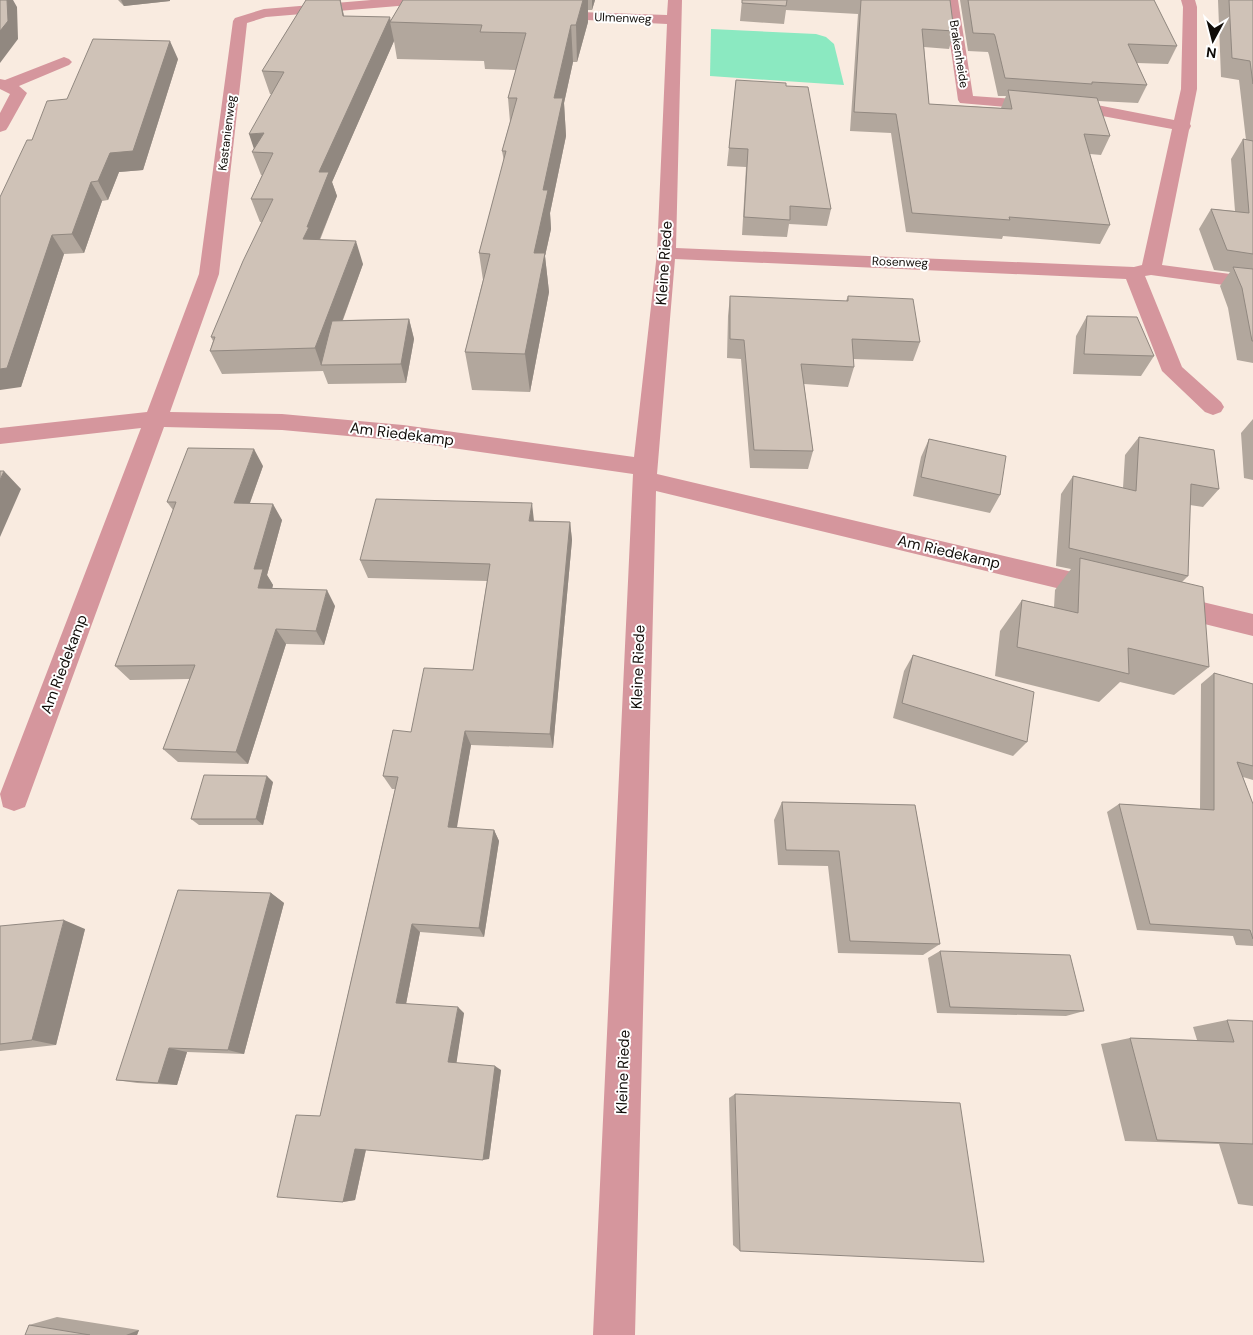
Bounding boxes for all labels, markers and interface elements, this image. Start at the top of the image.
street label: Ulmenweg [594,9,652,27]
north arrow [1188,15,1238,65]
street label: Brakenheide [946,19,972,89]
text: N [1205,43,1218,62]
street label: Kastanienweg [214,94,240,172]
street label: Kleine Riede [651,220,677,306]
street label: Rosenweg [872,253,929,271]
street label: Am Riedekamp [349,418,455,450]
street label: Am Riedekamp [896,530,1002,574]
street label: Am Riedekamp [36,612,92,716]
street label: Kleine Riede [627,625,649,709]
street label: Kleine Riede [612,1030,634,1114]

